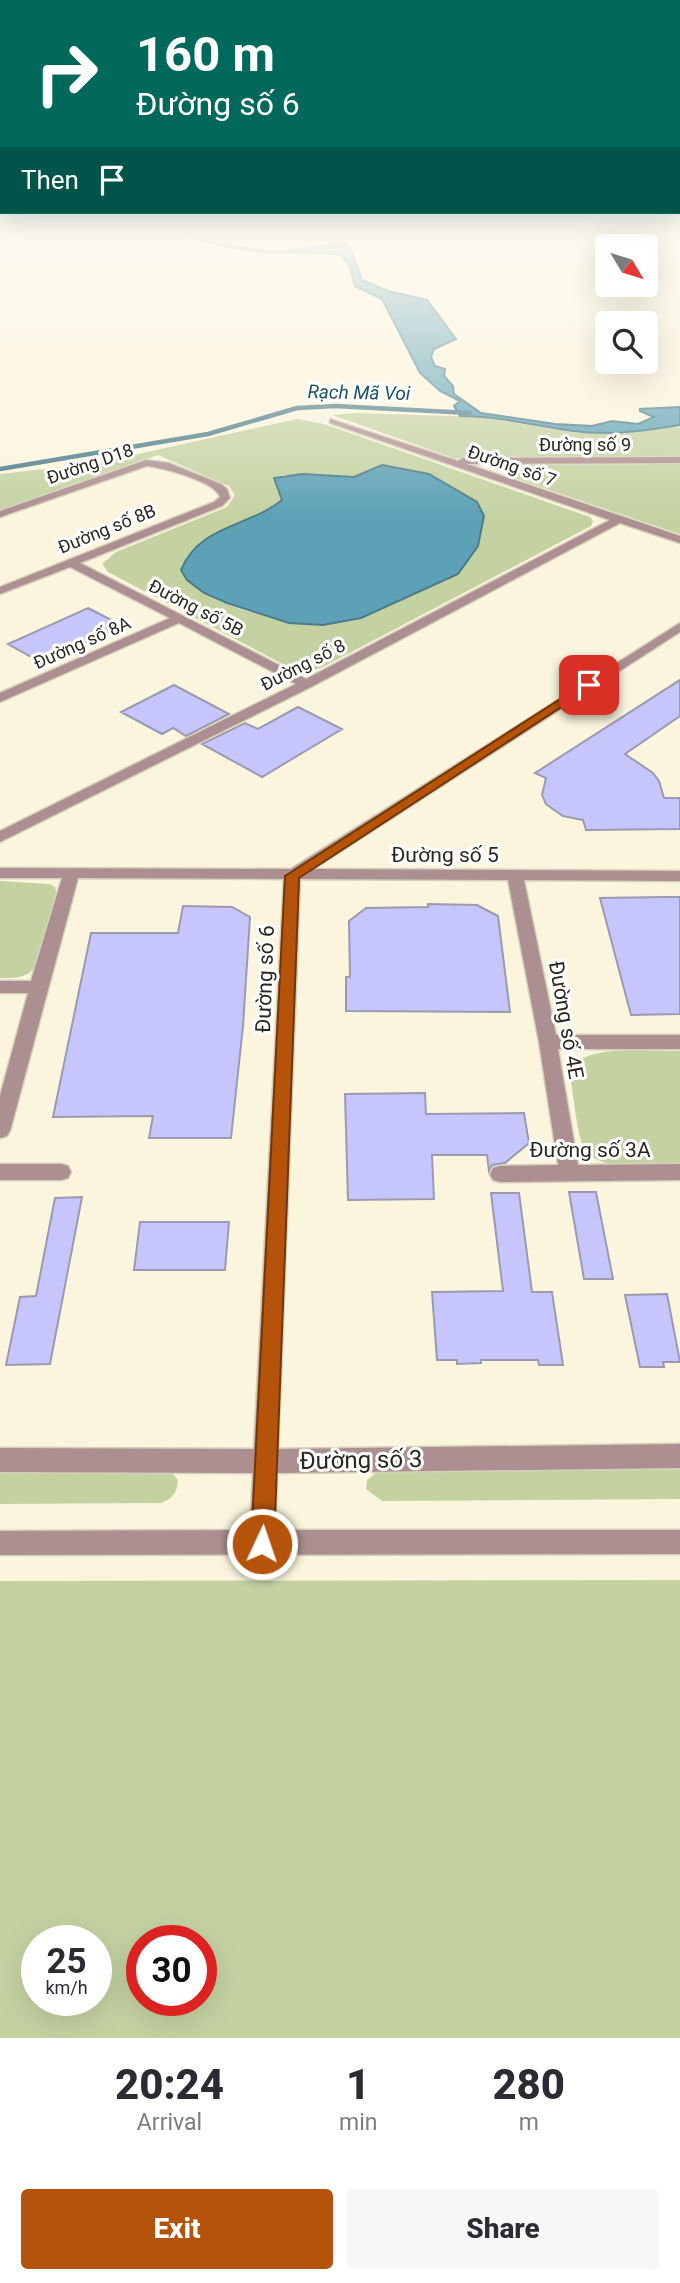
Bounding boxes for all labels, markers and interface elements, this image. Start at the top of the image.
text: 160 m [136,26,275,83]
icon: right [21,28,112,119]
text: Đường số 6 [136,85,300,123]
icon: arrive [93,161,131,199]
text: Then [21,165,79,195]
north arrow [595,234,658,298]
map controls [595,234,658,374]
button: search [595,311,658,374]
water label: Rạch Mã Voi [307,380,411,405]
street label: Đường số 9 [539,434,631,455]
street label: Đường D18 [44,439,136,488]
street label: Đường số 7 [465,441,559,490]
street label: Đường số 8B [55,499,159,558]
street label: Đường số 5B [145,575,247,640]
street label: Đường số 8A [30,612,134,673]
street label: Đường số 8 [257,634,349,695]
pin [559,655,619,715]
icon: arrive [570,666,608,704]
street label: Đường số 5 [391,843,499,867]
street label: Đường số 6 [251,925,279,1033]
street label: Đường số 4E [544,959,588,1081]
street label: Đường số 3A [529,1138,651,1162]
street label: Đường số 3 [299,1445,423,1475]
position arrow [225,1507,299,1581]
speed limit sign: 30 [126,1925,217,2016]
text: 25 [46,1941,87,1982]
text: km/h [45,1977,88,1998]
text: 20:24 [115,2060,224,2109]
text: 1 [346,2060,370,2109]
text: 280 [492,2060,565,2109]
text: Arrival [137,2109,202,2136]
text: min [339,2109,377,2136]
text: m [519,2109,539,2136]
button: Exit [21,2189,333,2269]
button: Share [347,2189,659,2269]

